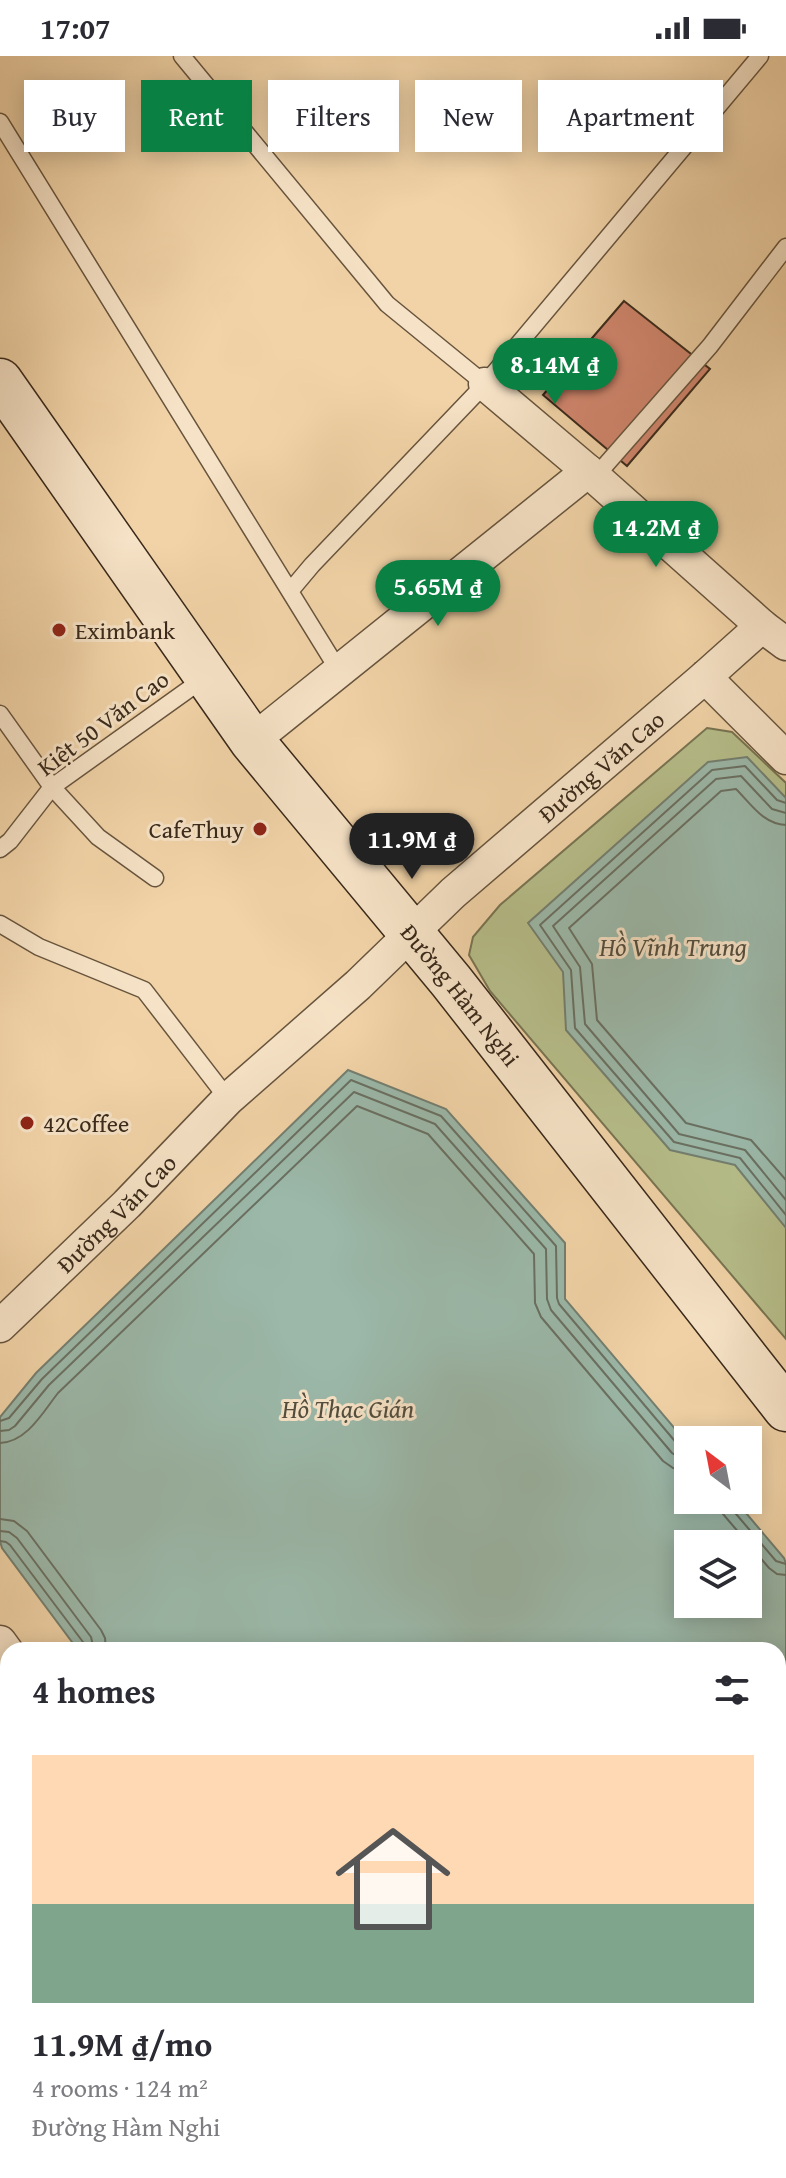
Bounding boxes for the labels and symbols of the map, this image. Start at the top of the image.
pin: 8.14M ₫ [481,338,629,406]
pin: 14.2M ₫ [582,501,730,569]
pin: 5.65M ₫ [364,560,512,628]
place label: Eximbank [75,613,176,648]
marker: Eximbank [50,621,68,639]
street label: Kiệt 50 Văn Cao [30,662,176,784]
street label: Đường Văn Cao [530,702,672,830]
place label: CafeThuy [149,812,244,847]
pin: 11.9M ₫ [338,813,486,881]
marker: CafeThuy [251,820,269,838]
street label: Đường Hàm Nghi [393,916,529,1074]
water label: Hồ Vĩnh Trung [598,927,747,966]
place label: 42Coffee [43,1106,129,1141]
marker: 42Coffee [18,1114,36,1132]
street label: Đường Văn Cao [48,1146,184,1281]
water label: Hồ Thạc Gián [281,1389,414,1428]
north arrow [674,1426,762,1514]

